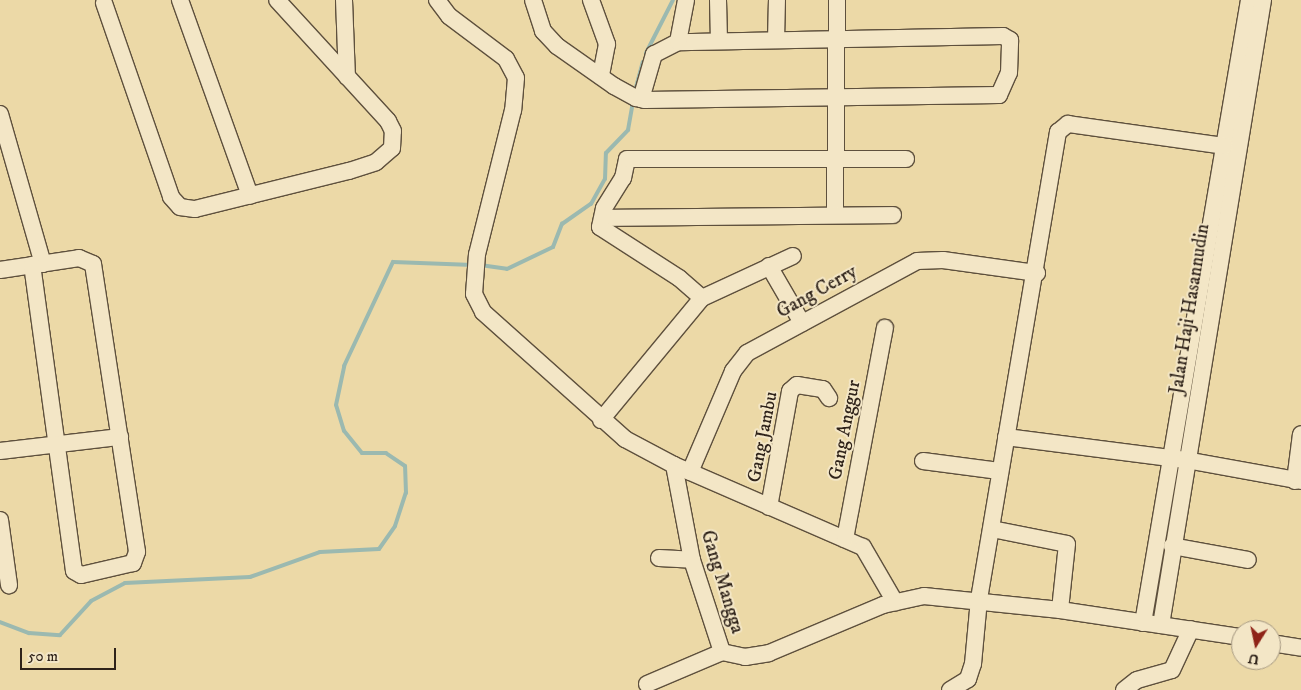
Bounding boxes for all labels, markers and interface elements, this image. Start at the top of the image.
street label: Jalan Haji Hasannudin [1165,222,1215,396]
street label: Gang Cerry [773,261,861,323]
street label: Gang Anggur [824,378,866,482]
street label: Gang Jambu [743,390,783,484]
street label: Gang Mangga [696,528,748,636]
north arrow [1231,620,1281,670]
scale bar [22,638,119,670]
text: 50 m [28,647,58,666]
text: U [1247,649,1260,669]

